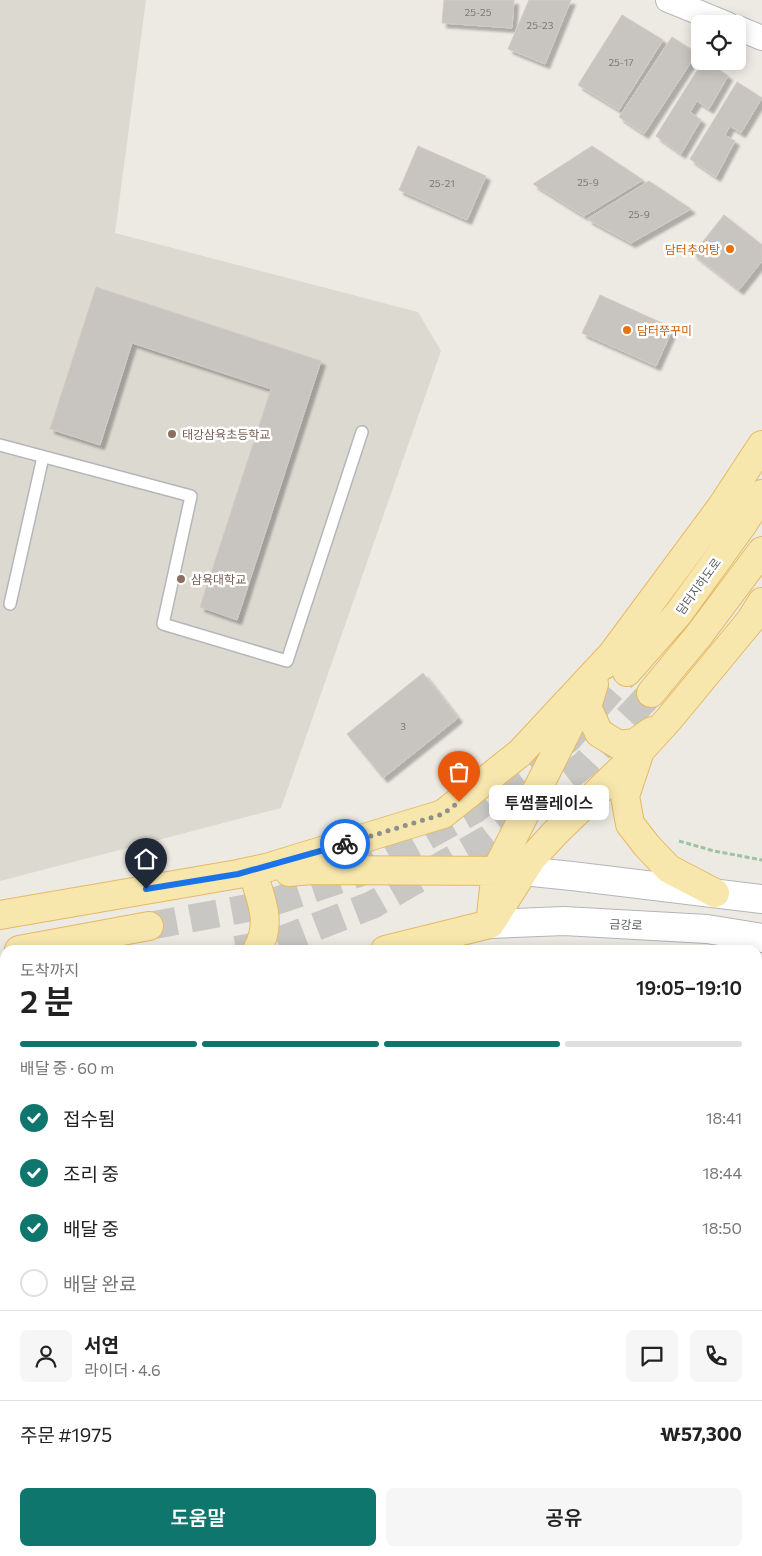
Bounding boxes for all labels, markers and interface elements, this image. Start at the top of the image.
house number: 25-25 [465,6,492,18]
map controls [691,15,746,70]
button: locate [691,15,746,70]
house number: 25-23 [527,19,554,31]
house number: 25-17 [608,56,634,68]
house number: 25-9 [577,176,599,188]
house number: 25-21 [429,177,455,189]
house number: 25-9 [628,208,650,220]
place label: 담터추어탕 [665,242,720,256]
marker: 담터추어탕 [724,243,736,255]
place label: 담터쭈꾸미 [637,323,692,337]
marker: 담터쭈꾸미 [621,324,633,336]
place label: 태강삼육초등학교 [182,427,270,441]
marker: 태강삼육초등학교 [166,428,178,440]
street label: 담터지하도로 [673,555,723,617]
place label: 삼육대학교 [191,572,246,586]
marker: 삼육대학교 [175,573,187,585]
house number: 3 [400,720,406,732]
pin [438,751,480,802]
icon: bag [445,758,473,786]
callout: 투썸플레이스 [489,784,609,820]
text: 투썸플레이스 [505,793,593,812]
courier [320,819,370,869]
icon: bike [331,830,359,858]
pin [125,838,167,889]
icon: home [132,845,160,873]
street label: 금강로 [609,916,643,932]
text: 도착까지 [20,960,79,979]
text: 19:05–19:10 [636,976,742,999]
text: 2 분 [20,980,74,1020]
text: 배달 중 · 60 m [20,1058,114,1077]
icon: check [20,1104,48,1132]
text: 접수됨 [63,1107,115,1130]
text: 18:41 [706,1108,742,1127]
icon: check [20,1159,48,1187]
text: 조리 중 [63,1162,119,1185]
text: 18:44 [702,1163,742,1182]
icon: check [20,1214,48,1242]
text: 배달 중 [63,1217,119,1240]
text: 18:50 [702,1218,742,1237]
text: 배달 완료 [63,1272,137,1295]
button: person [20,1330,72,1382]
button: chat [626,1330,678,1382]
button: phone [690,1330,742,1382]
text: 서연 [84,1333,119,1356]
text: 라이더 · 4.6 [84,1360,161,1379]
text: ₩57,300 [660,1422,742,1445]
text: 주문 #1975 [20,1423,112,1446]
button: 도움말 [20,1488,376,1546]
button: 공유 [386,1488,742,1546]

